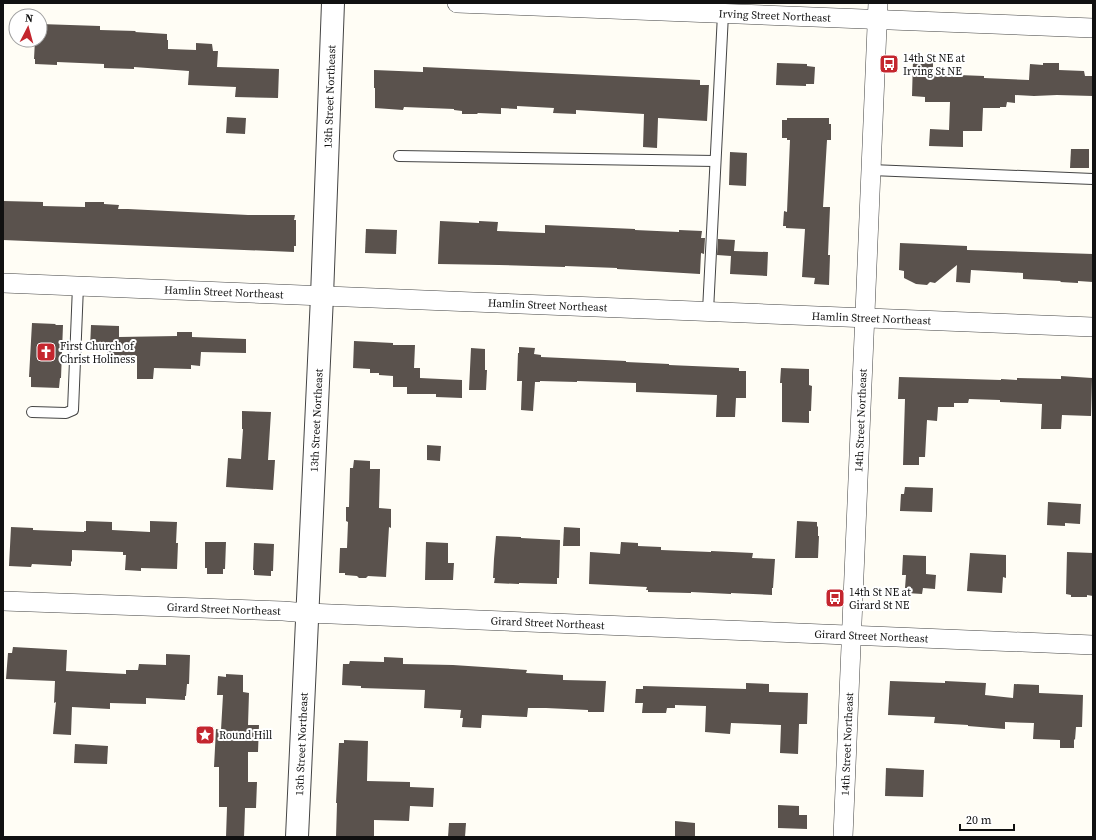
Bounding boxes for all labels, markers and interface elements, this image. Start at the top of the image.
street label: Irving Street Northeast [718,6,832,26]
north arrow [8,8,48,48]
text: N [24,11,34,26]
street label: 13th Street Northeast [321,44,339,149]
place label: 14th St NE at Irving St NE [903,51,965,79]
bus stop icon: 14th St NE at Irving St NE [878,53,900,75]
street label: Hamlin Street Northeast [164,283,284,302]
street label: Hamlin Street Northeast [488,296,608,315]
street label: Hamlin Street Northeast [811,309,932,328]
place label: First Church of Christ Holiness [60,339,135,367]
church icon: First Church of Christ Holiness [35,341,57,363]
street label: 13th Street Northeast [307,368,327,472]
street label: 14th Street Northeast [851,368,871,472]
place label: 14th St NE at Girard St NE [849,585,911,613]
bus stop icon: 14th St NE at Girard St NE [824,587,846,609]
street label: Girard Street Northeast [167,600,281,619]
street label: Girard Street Northeast [490,613,605,633]
street label: Girard Street Northeast [814,627,929,646]
street label: 13th Street Northeast [292,692,312,796]
street label: 14th Street Northeast [838,692,857,796]
place icon: Round Hill [194,724,216,746]
place label: Round Hill [219,728,272,743]
scale bar [960,806,1014,832]
text: 20 m [966,812,992,828]

